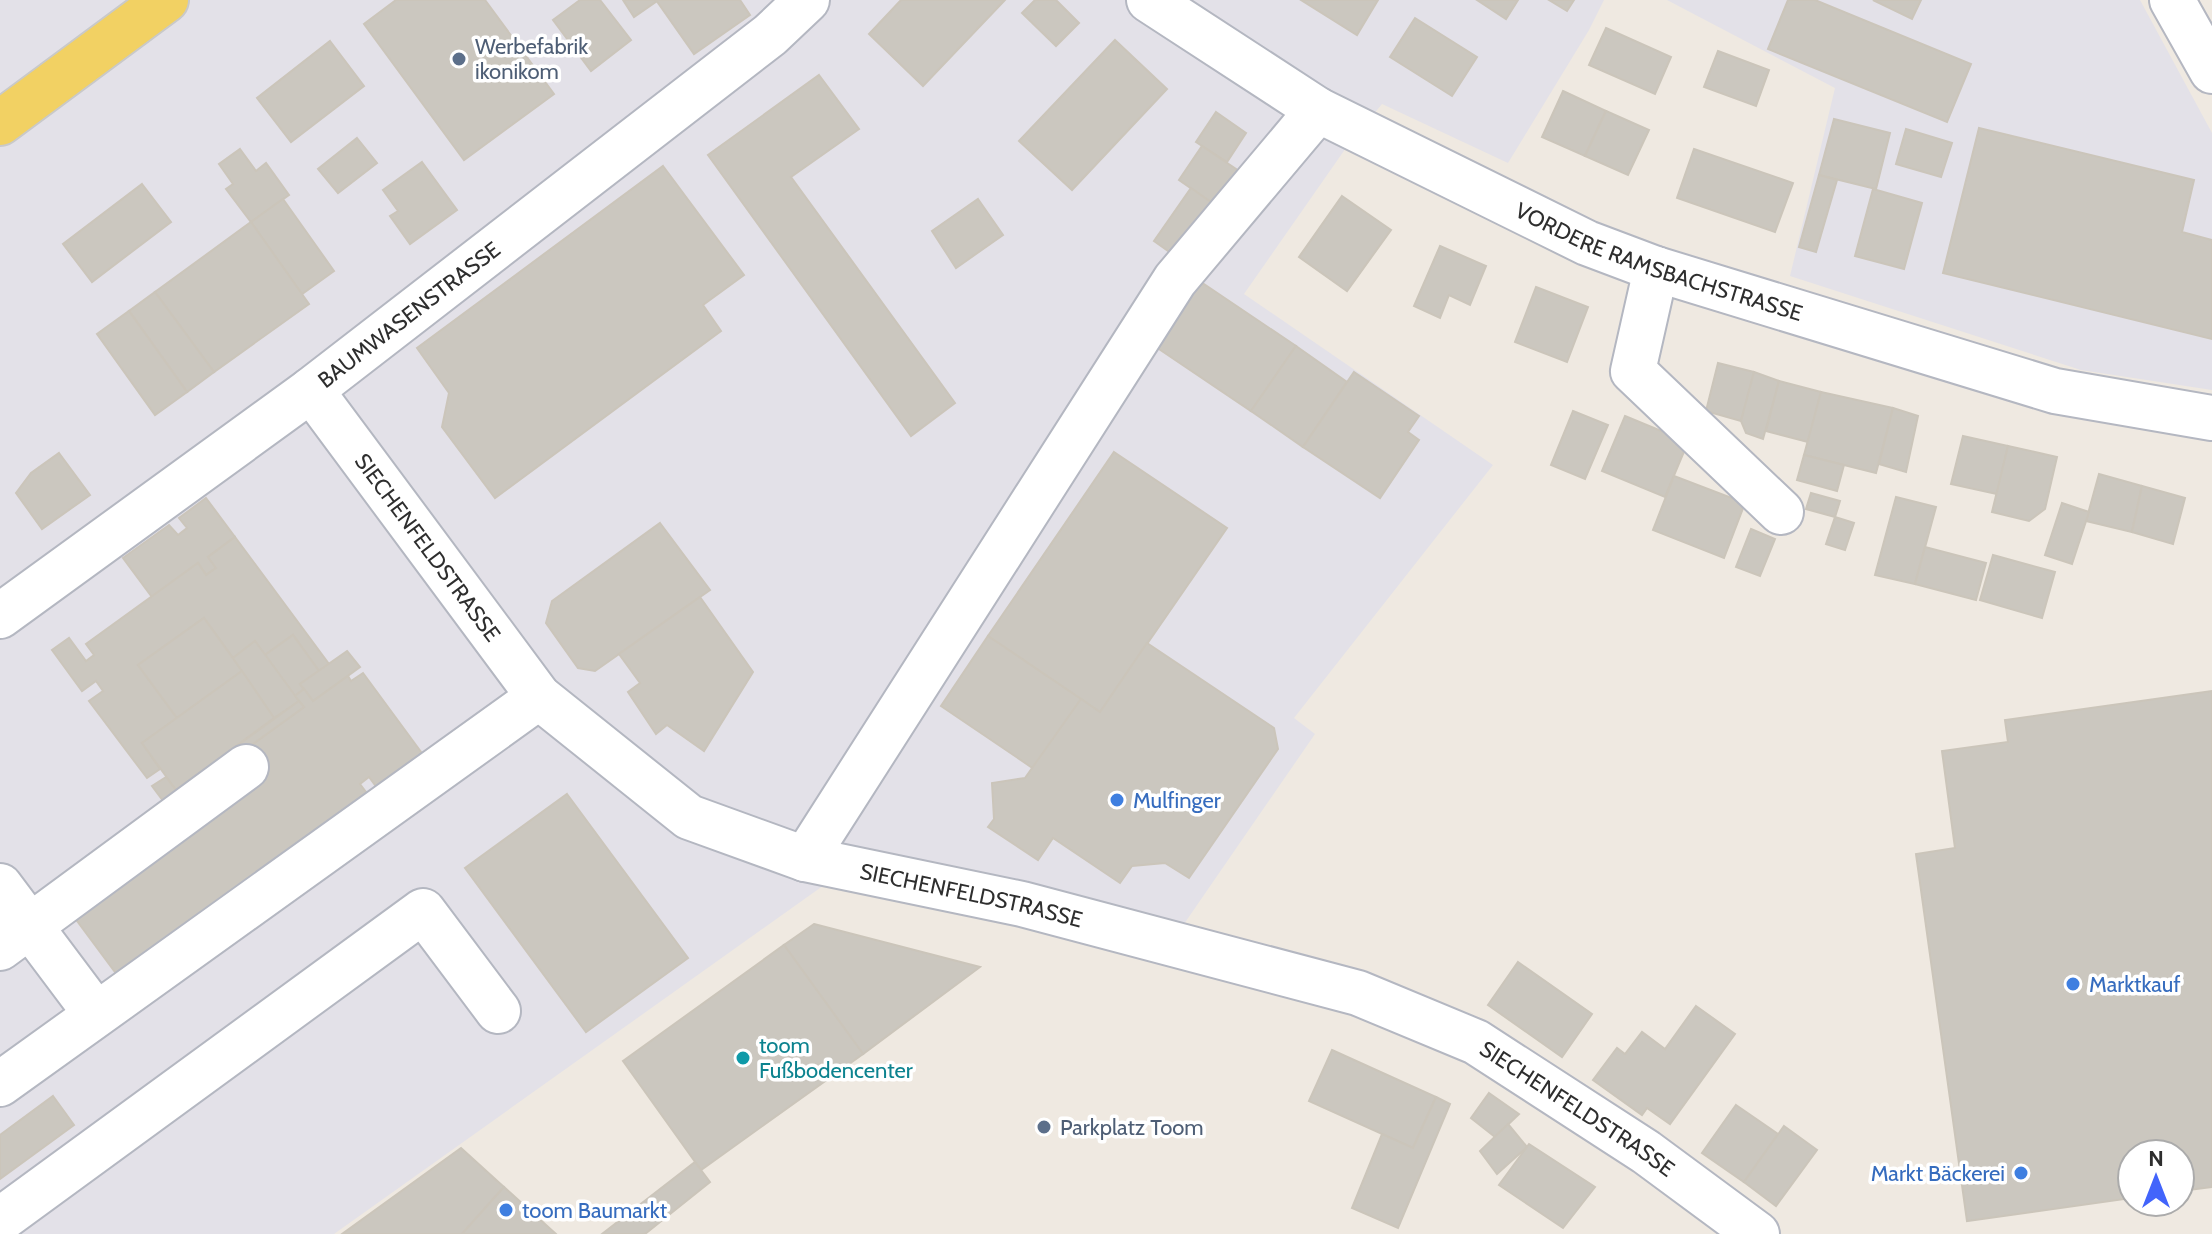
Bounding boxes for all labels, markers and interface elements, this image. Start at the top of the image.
place label: Werbefabrik ikonikom [475,33,588,85]
marker: Werbefabrik ikonikom [450,50,468,68]
street label: VORDERE RAMSBACHSTRASSE [1511,197,1806,327]
street label: BAUMWASENSTRASSE [313,236,506,394]
street label: SIECHENFELDSTRASSE [349,448,506,647]
place label: Mulfinger [1133,787,1221,814]
marker: Mulfinger [1108,791,1126,809]
street label: SIECHENFELDSTRASSE [857,858,1085,933]
place label: Marktkauf [2089,971,2181,998]
marker: Marktkauf [2064,975,2082,993]
place label: toom Fußbodencenter [759,1032,913,1084]
street label: SIECHENFELDSTRASSE [1475,1035,1680,1182]
marker: toom Fußbodencenter [734,1049,752,1067]
place label: Parkplatz Toom [1060,1114,1204,1141]
marker: Parkplatz Toom [1035,1118,1053,1136]
north arrow [2116,1138,2196,1218]
text: N [2148,1145,2164,1172]
place label: Markt Bäckerei [1871,1160,2005,1187]
marker: Markt Bäckerei [2012,1164,2030,1182]
place label: toom Baumarkt [522,1197,668,1224]
marker: toom Baumarkt [497,1201,515,1219]

